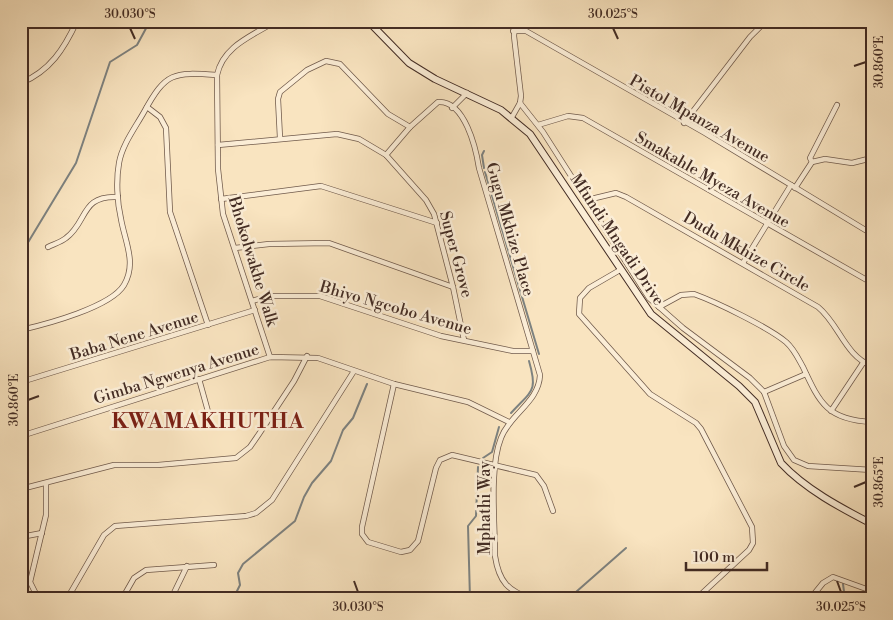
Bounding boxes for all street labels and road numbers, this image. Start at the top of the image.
street label: Pistol Mpanza Avenue [626,71,773,167]
street label: Smakahle Myeza Avenue [632,127,793,232]
street label: Gugu Mkhize Place [481,160,539,298]
street label: Mfundi Mngadi Drive [566,170,669,309]
street label: Bhokolwakhe Walk [223,193,283,330]
street label: Dudu Mkhize Circle [679,207,814,296]
street label: Super Grove [435,209,477,300]
street label: Bhiyo Ngcobo Avenue [316,276,474,339]
street label: Baba Nene Avenue [67,307,201,365]
street label: Gimba Ngwenya Avenue [91,339,261,409]
street label: Mphathi Way [475,461,495,555]

